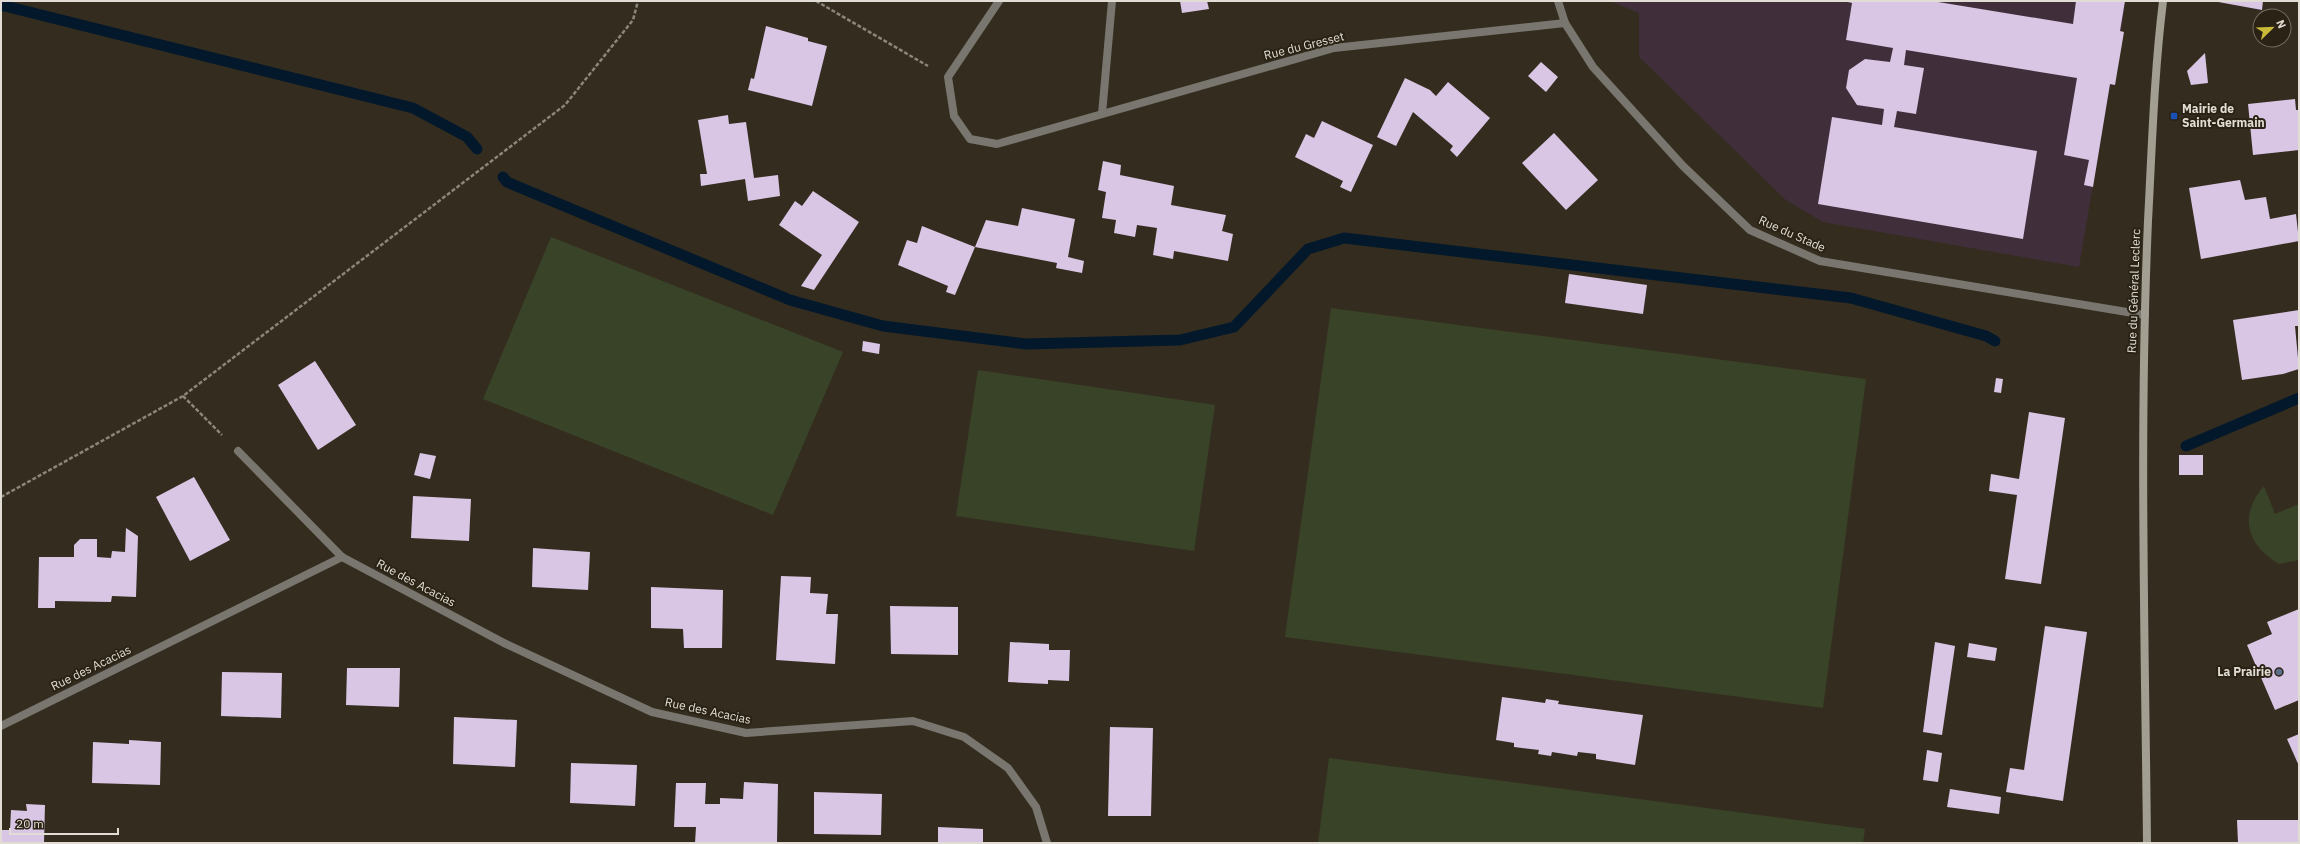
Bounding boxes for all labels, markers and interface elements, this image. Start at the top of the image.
north arrow [2252,8,2292,48]
text: N [2273,18,2289,31]
street label: Rue du Gresset [1262,28,1346,63]
place label: Mairie de Saint-Germain [2182,101,2265,130]
marker: Mairie de Saint-Germain [2169,111,2179,121]
street label: Rue du Stade [1756,212,1828,255]
street label: Rue du Général Leclerc [2124,229,2143,353]
street label: Rue des Acacias [374,555,459,610]
street label: Rue des Acacias [48,642,134,693]
place label: La Prairie [2217,664,2271,679]
marker: La Prairie [2274,667,2284,677]
street label: Rue des Acacias [664,694,753,727]
scale bar [10,810,118,836]
text: 20 m [16,816,44,831]

